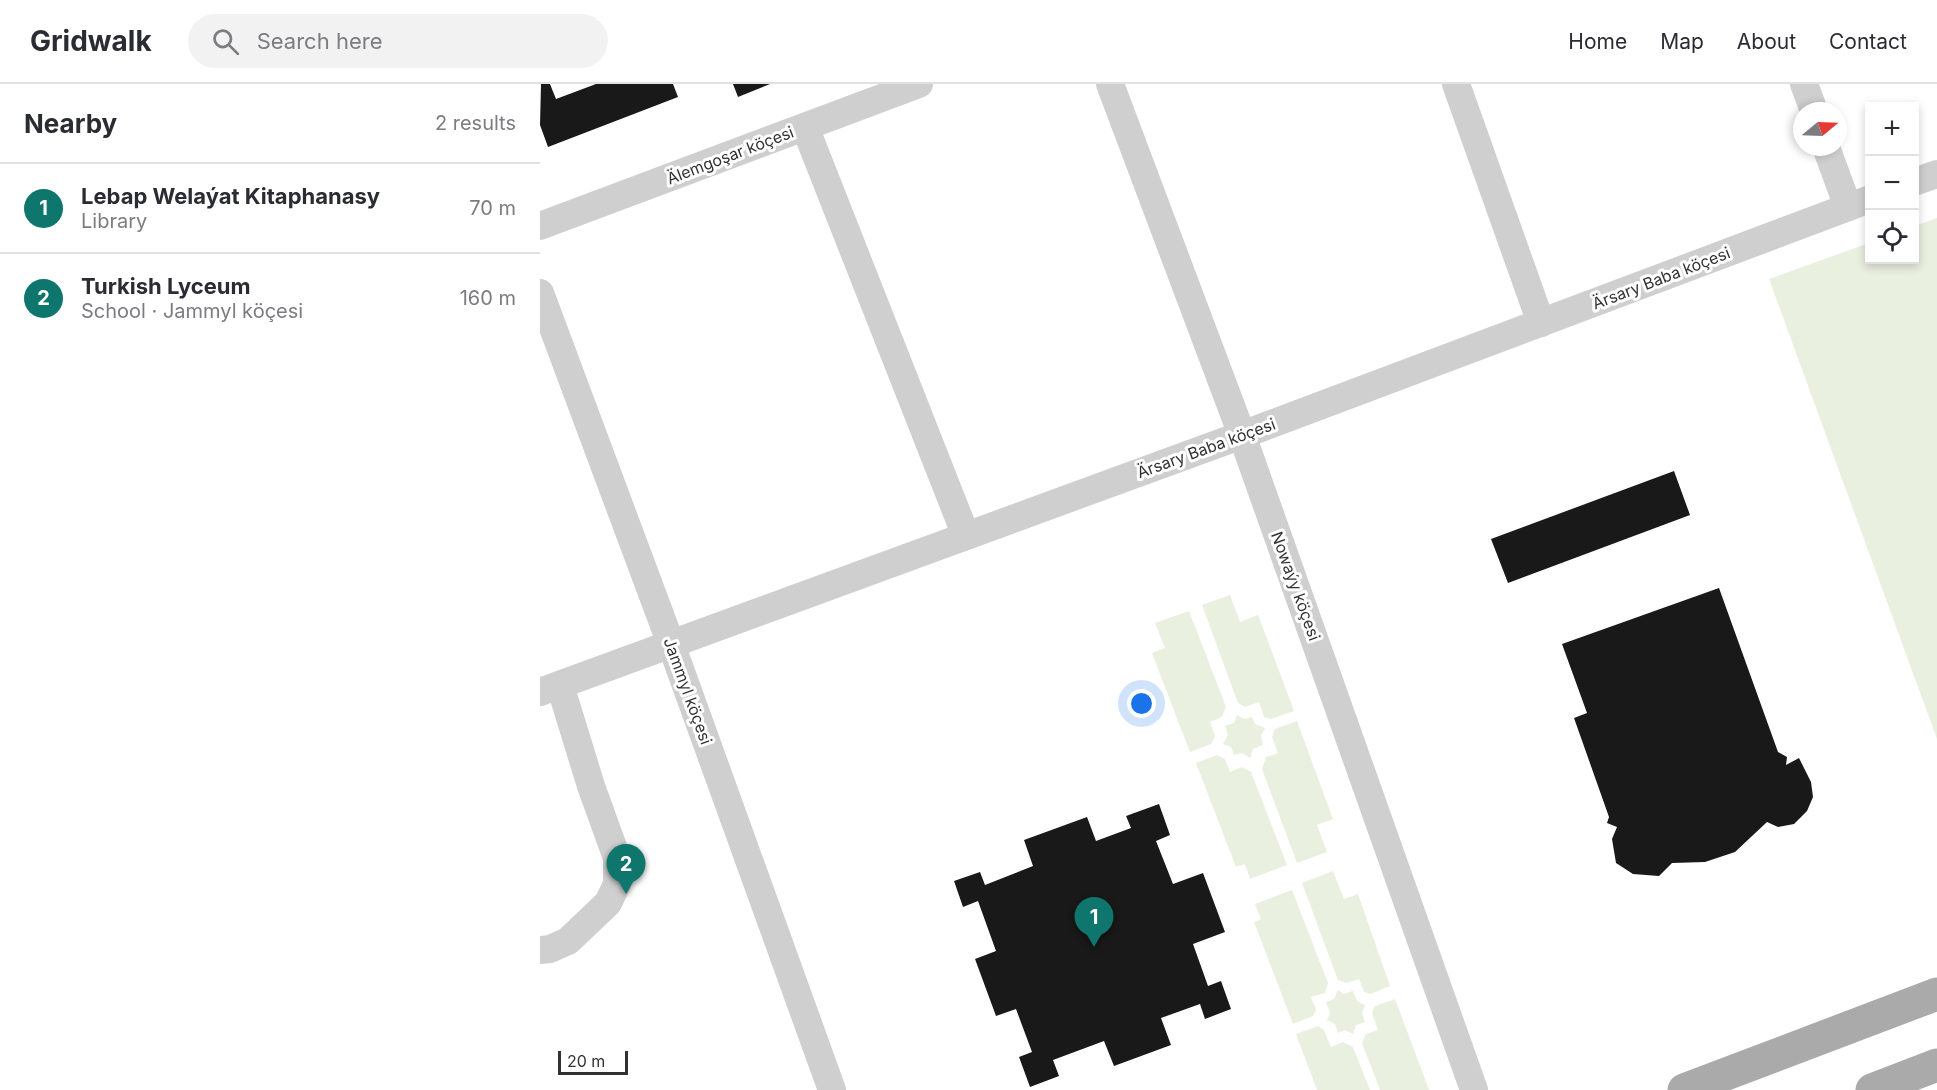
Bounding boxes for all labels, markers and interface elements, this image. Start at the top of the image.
search box [188,14,608,68]
text: Gridwalk [30,24,152,58]
icon: search [209,25,242,58]
text: Search here [257,28,382,54]
text: Home [1568,29,1627,54]
text: Map [1660,29,1704,54]
text: About [1737,29,1796,54]
text: Contact [1829,29,1907,54]
north arrow [1793,102,1847,156]
map controls [1865,102,1919,264]
button: + [1865,102,1919,156]
text: Nearby [24,108,117,139]
text: 2 results [435,111,516,135]
street label: Älemgoşar köçesi [664,122,796,188]
button: − [1865,156,1919,210]
text: Lebap Welaýat Kitaphanasy [81,183,380,209]
text: 1 [39,196,48,220]
text: 70 m [469,196,516,220]
text: Library [81,209,147,233]
button: locate [1865,210,1919,264]
street label: Ärsary Baba köçesi [1589,243,1733,313]
text: Turkish Lyceum [81,273,251,299]
text: 2 [37,286,50,310]
text: 160 m [460,286,516,310]
text: School · Jammyl köçesi [81,299,303,323]
street label: Ärsary Baba köçesi [1134,414,1278,482]
street label: Nowaýy köçesi [1267,529,1325,643]
street label: Jammyl köçesi [659,635,717,747]
your location [1127,689,1156,718]
pin: 2 [606,844,646,894]
pin: 1 [1074,898,1114,947]
scale bar [558,1048,628,1076]
text: 20 m [567,1051,605,1071]

